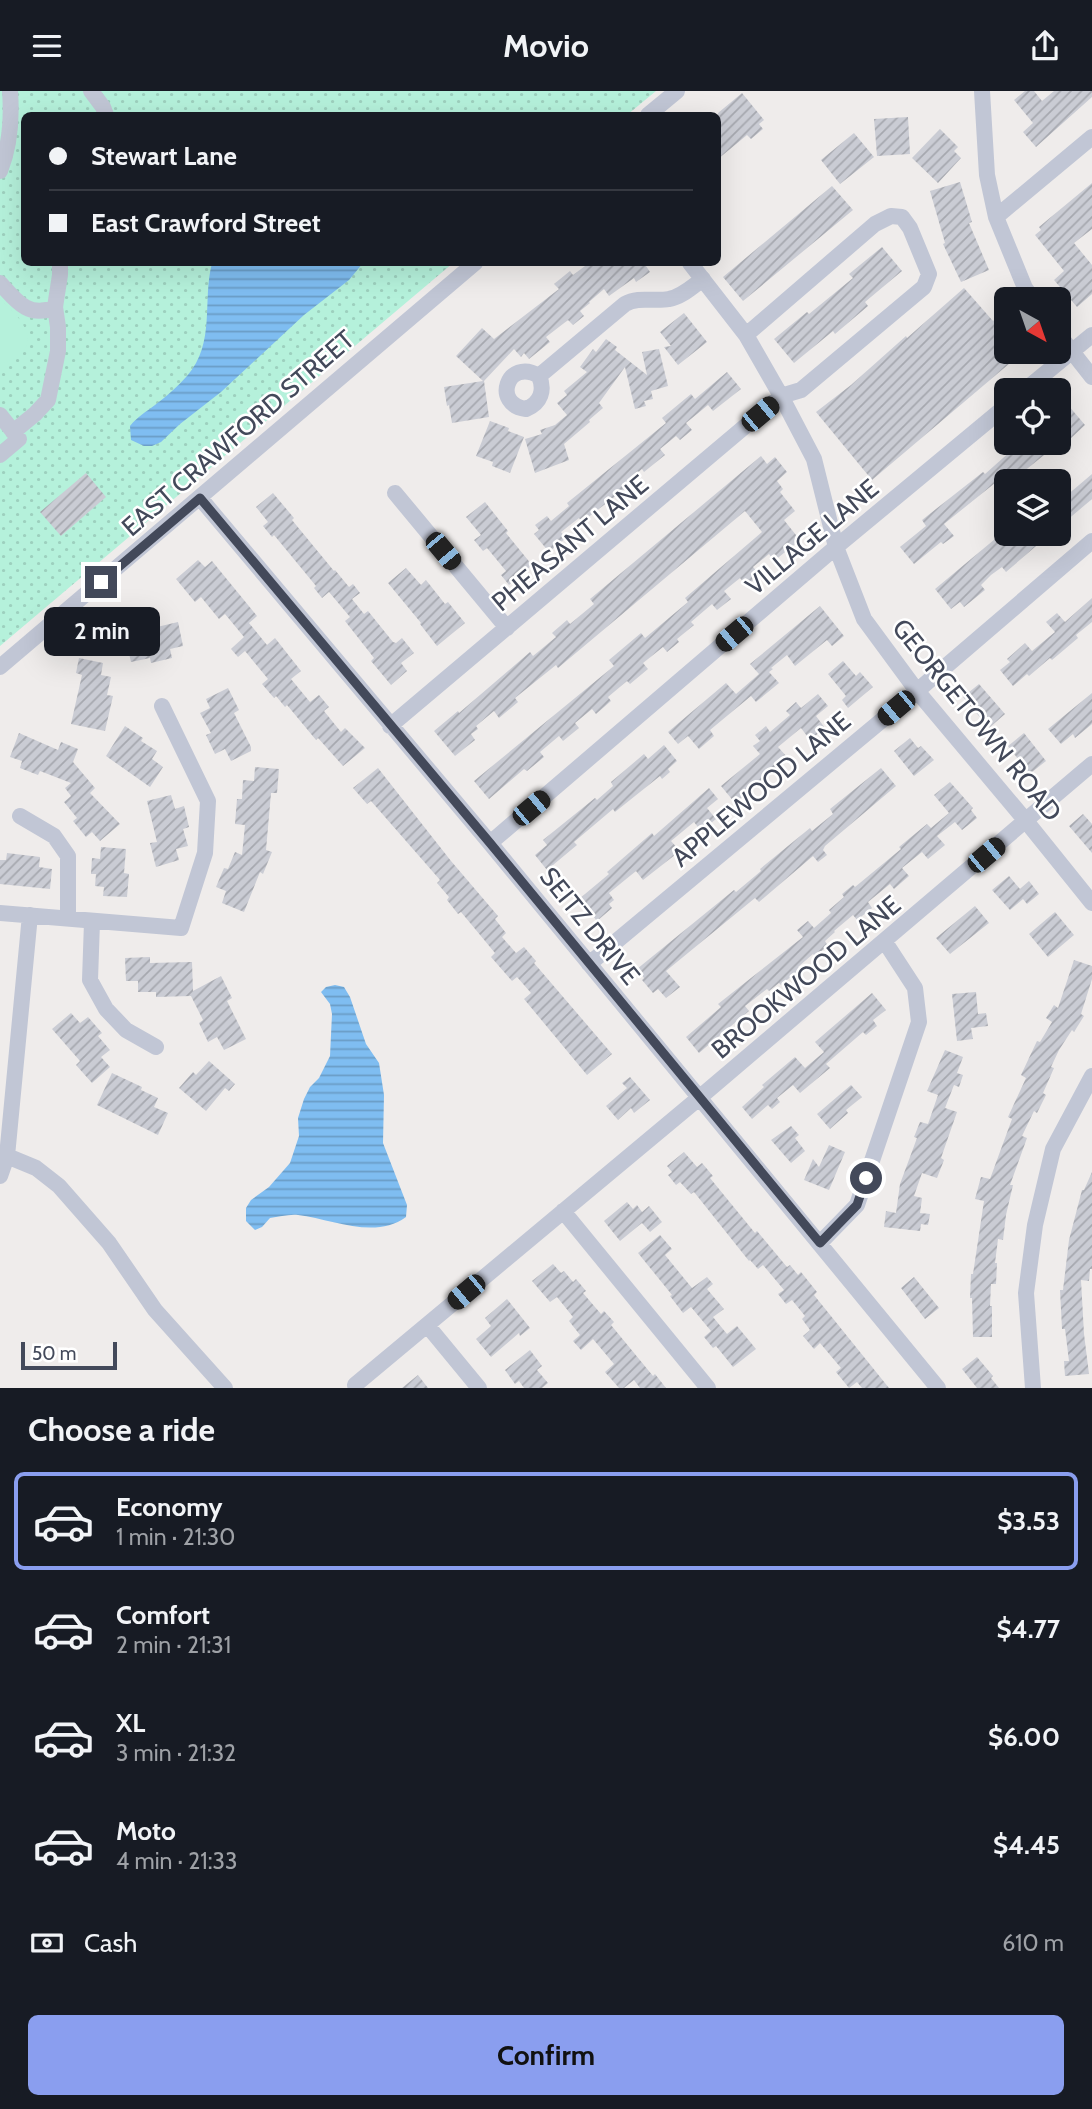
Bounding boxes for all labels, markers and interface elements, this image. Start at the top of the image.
text: Movio [503,26,589,65]
icon: menu [28,27,66,65]
icon: share [1026,27,1064,65]
text: Stewart Lane [91,140,237,172]
text: East Crawford Street [91,207,321,239]
north arrow [994,287,1071,364]
map controls [994,287,1071,546]
street label: EAST CRAWFORD STREET [115,323,361,543]
button: locate [994,378,1071,455]
car [738,392,783,436]
street label: PHEASANT LANE [485,468,655,618]
button: layers [994,469,1071,546]
street label: VILLAGE LANE [739,472,885,602]
car [422,528,465,574]
route end [85,566,117,598]
callout: 2 min [43,607,159,655]
car [712,612,757,656]
street label: GEORGETOWN ROAD [885,612,1069,828]
text: 2 min [74,617,130,645]
car [874,686,919,730]
street label: APPLEWOOD LANE [665,705,857,873]
car [509,786,554,830]
car [964,833,1009,877]
street label: SEITZ DRIVE [533,861,647,991]
street label: BROOKWOOD LANE [705,889,907,1065]
route start [850,1162,882,1194]
car [444,1270,489,1314]
scale bar [21,1339,117,1371]
text: 50 m [32,1342,76,1365]
text: Choose a ride [28,1410,215,1449]
icon: car [32,1490,95,1553]
text: Economy [116,1491,222,1523]
text: $3.53 [997,1505,1060,1537]
text: 1 min · 21:30 [116,1523,235,1551]
icon: car [32,1598,95,1661]
text: Comfort [116,1599,210,1631]
text: $4.77 [996,1613,1060,1645]
text: 2 min · 21:31 [116,1631,231,1659]
icon: car [32,1706,95,1769]
text: XL [116,1707,145,1739]
text: $6.00 [988,1721,1060,1753]
text: 3 min · 21:32 [116,1739,236,1767]
icon: car [32,1814,95,1877]
text: Moto [116,1815,176,1847]
text: $4.45 [993,1829,1060,1861]
text: 4 min · 21:33 [116,1847,237,1875]
icon: cash [28,1924,66,1962]
text: Cash [84,1927,137,1959]
text: 610 m [1002,1929,1064,1957]
button: Confirm [28,2015,1064,2095]

